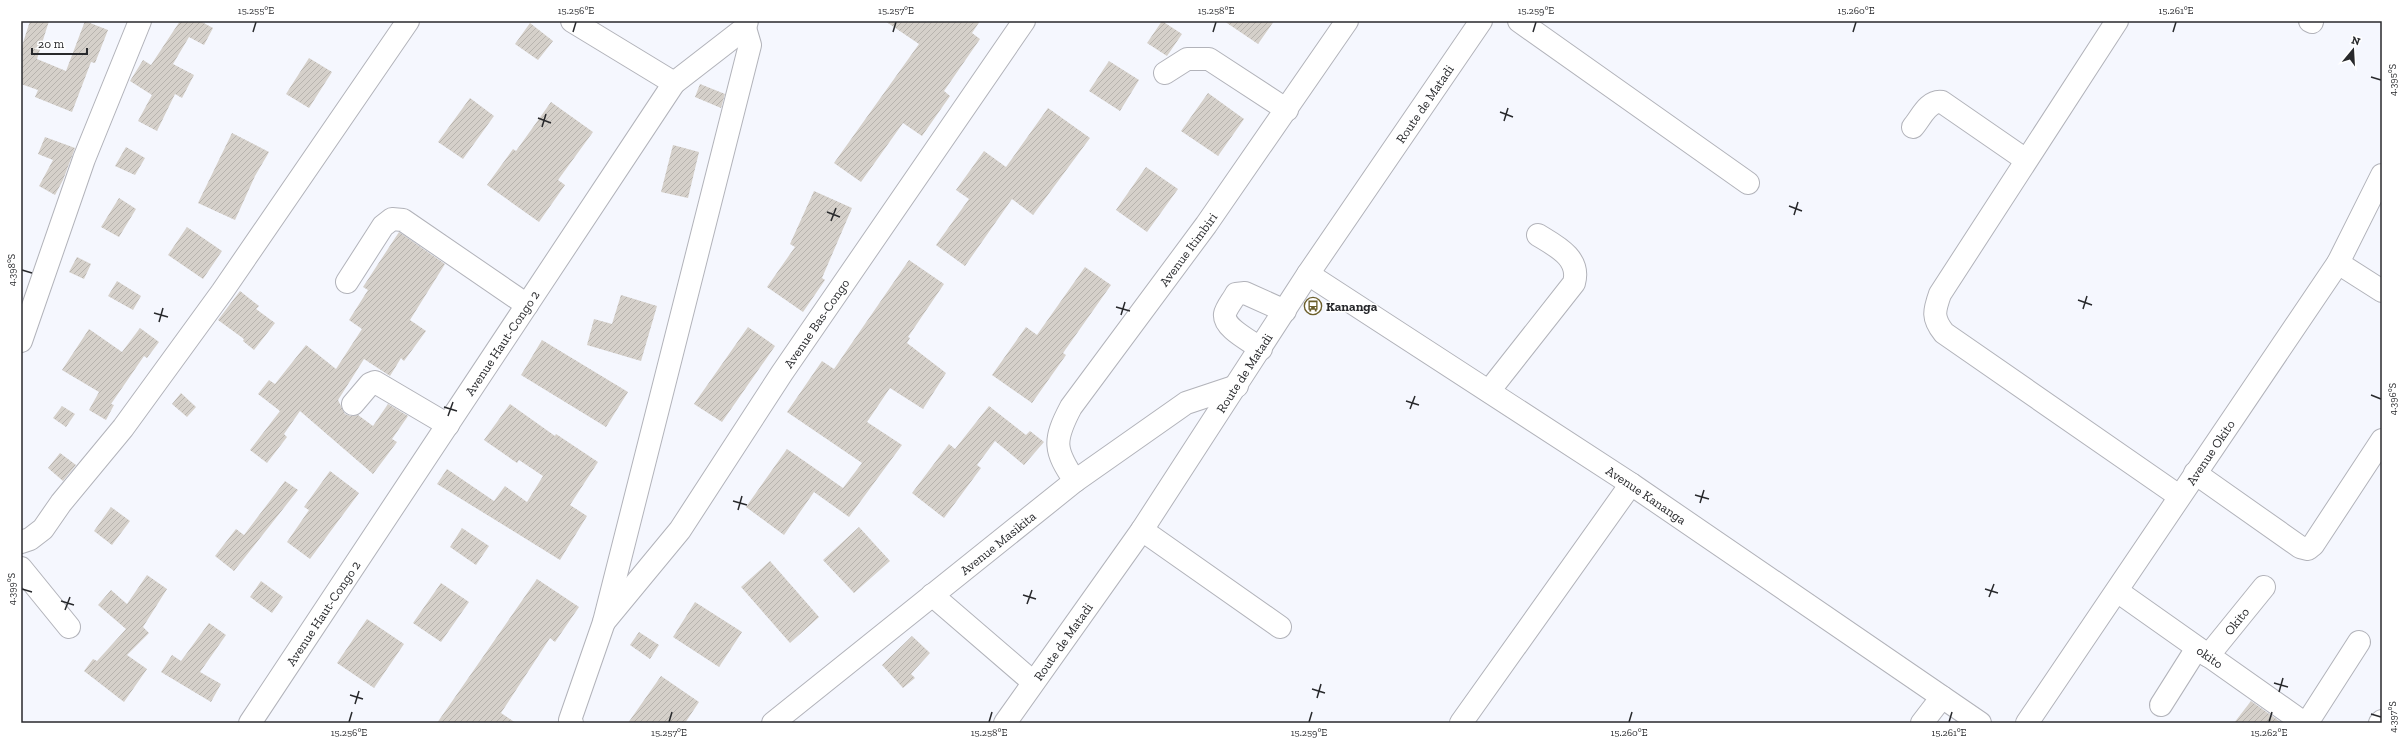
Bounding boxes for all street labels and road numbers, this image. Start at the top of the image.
street label: Route de Matadi [1392,61,1457,146]
street label: Avenue Itimbiri [1156,209,1220,289]
street label: Avenue Bas-Congo [780,275,852,371]
street label: Avenue Haut-Congo 2 [462,287,542,398]
street label: Route de Matadi [1213,330,1275,415]
street label: Avenue Okito [2183,416,2238,488]
street label: Avenue Kananga [1603,462,1690,528]
street label: Avenue Masikita [957,508,1039,578]
street label: Avenue Haut-Congo 2 [283,557,363,668]
street label: Route de Matadi [1030,600,1096,683]
street label: Okito [2221,604,2252,638]
street label: okito [2194,642,2226,671]

